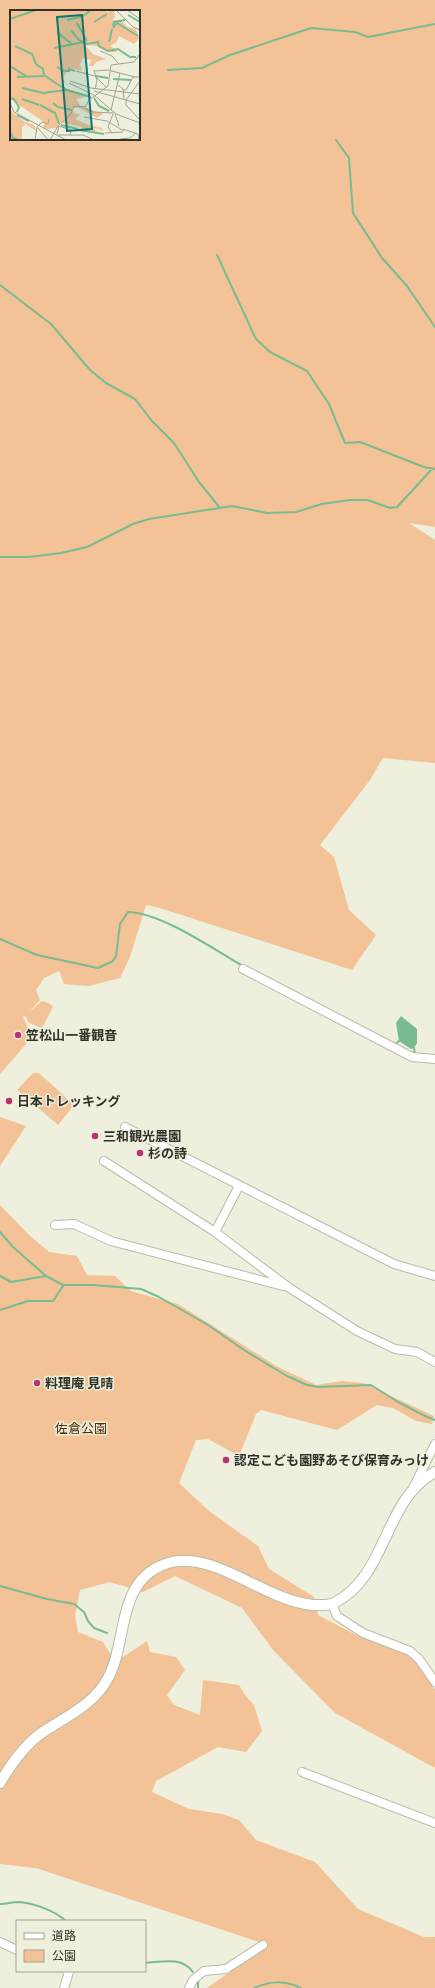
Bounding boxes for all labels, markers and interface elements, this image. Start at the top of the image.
inset map [10,10,140,140]
place label: 笠松山一番観音 [26,1027,117,1044]
marker: 笠松山一番観音 [13,1030,23,1040]
place label: 日本トレッキング [17,1093,121,1110]
marker: 日本トレッキング [4,1096,14,1106]
place label: 三和観光農園 [103,1128,181,1145]
marker: 三和観光農園 [90,1131,100,1141]
place label: 杉の詩 [148,1145,187,1162]
marker: 杉の詩 [135,1148,145,1158]
place label: 料理庵 見晴 [45,1375,113,1392]
marker: 料理庵 見晴 [32,1378,42,1388]
park label: 佐倉公園 [55,1420,107,1437]
place label: 認定こども園野あそび保育みっけ [234,1452,429,1469]
marker: 認定こども園野あそび保育みっけ [221,1455,231,1465]
legend [16,1920,146,1972]
text: 道路 [52,1928,76,1943]
text: 公園 [52,1948,76,1963]

